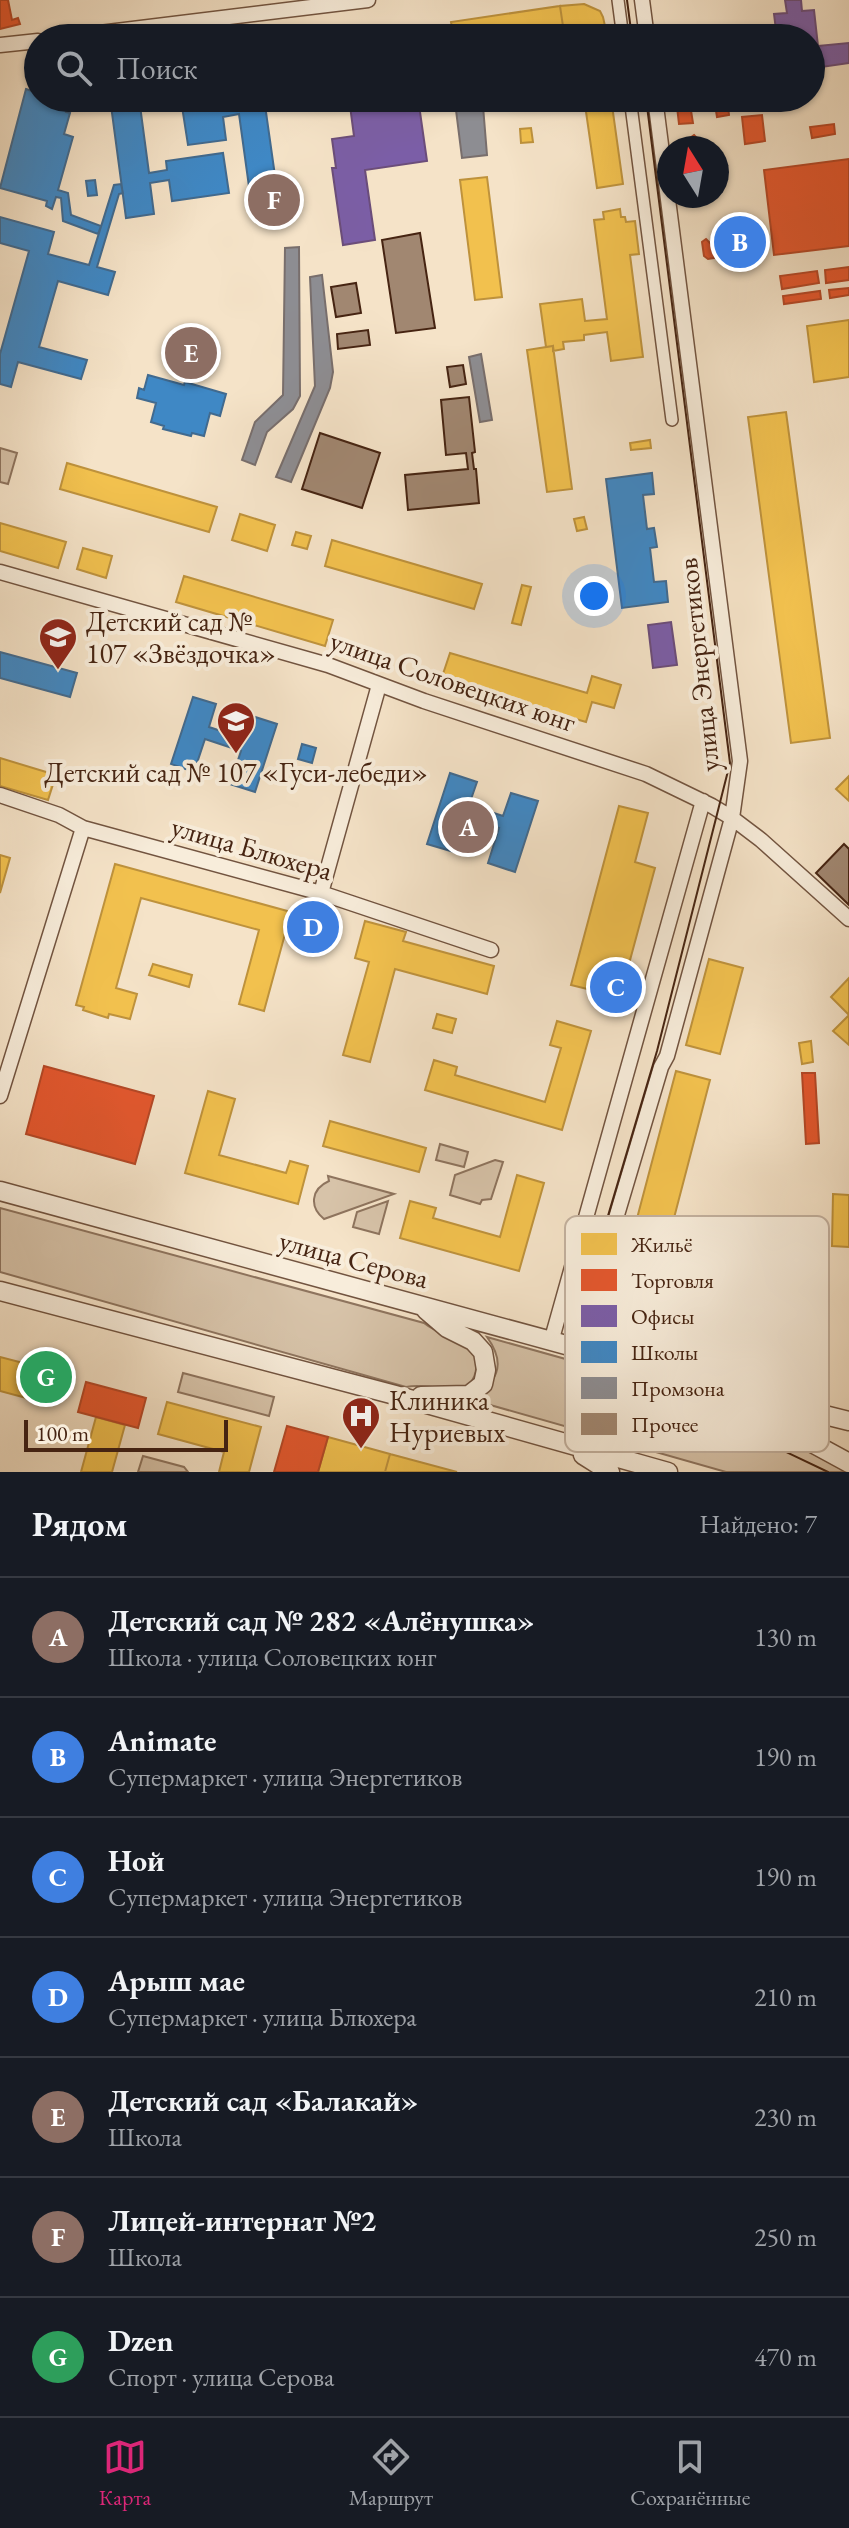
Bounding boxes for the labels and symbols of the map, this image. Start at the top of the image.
north arrow [657,136,729,208]
pin: F [248,170,300,230]
pin: B [714,212,766,272]
pin: E [165,323,217,383]
street label: улица Энергетиков [669,556,727,774]
your location [574,576,614,616]
place label: Детский сад № 107 «Звёздочка» [86,603,276,671]
school or university icon: Детский сад № 107 «Звёздочка» [37,616,79,671]
street label: улица Соловецких юнг [326,622,581,740]
school or university icon: Детский сад № 107 «Гуси-лебеди» [215,700,257,755]
place label: Детский сад № 107 «Гуси-лебеди» [44,754,428,790]
pin: A [442,797,494,857]
street label: улица Блюхера [167,808,337,888]
pin: D [287,897,339,957]
pin: C [590,957,642,1017]
legend [565,1216,829,1452]
street label: улица Серова [275,1222,433,1296]
text: Жильё [630,1230,693,1259]
text: Торговля [631,1266,714,1295]
text: Офисы [631,1302,694,1331]
text: Школы [631,1338,698,1367]
pin: G [20,1347,72,1407]
text: Промзона [631,1374,725,1403]
place label: Клиника Нуриевых [389,1382,505,1450]
hospital icon: Клиника Нуриевых [340,1395,382,1450]
text: Прочее [631,1410,699,1439]
scale bar [24,1416,228,1452]

